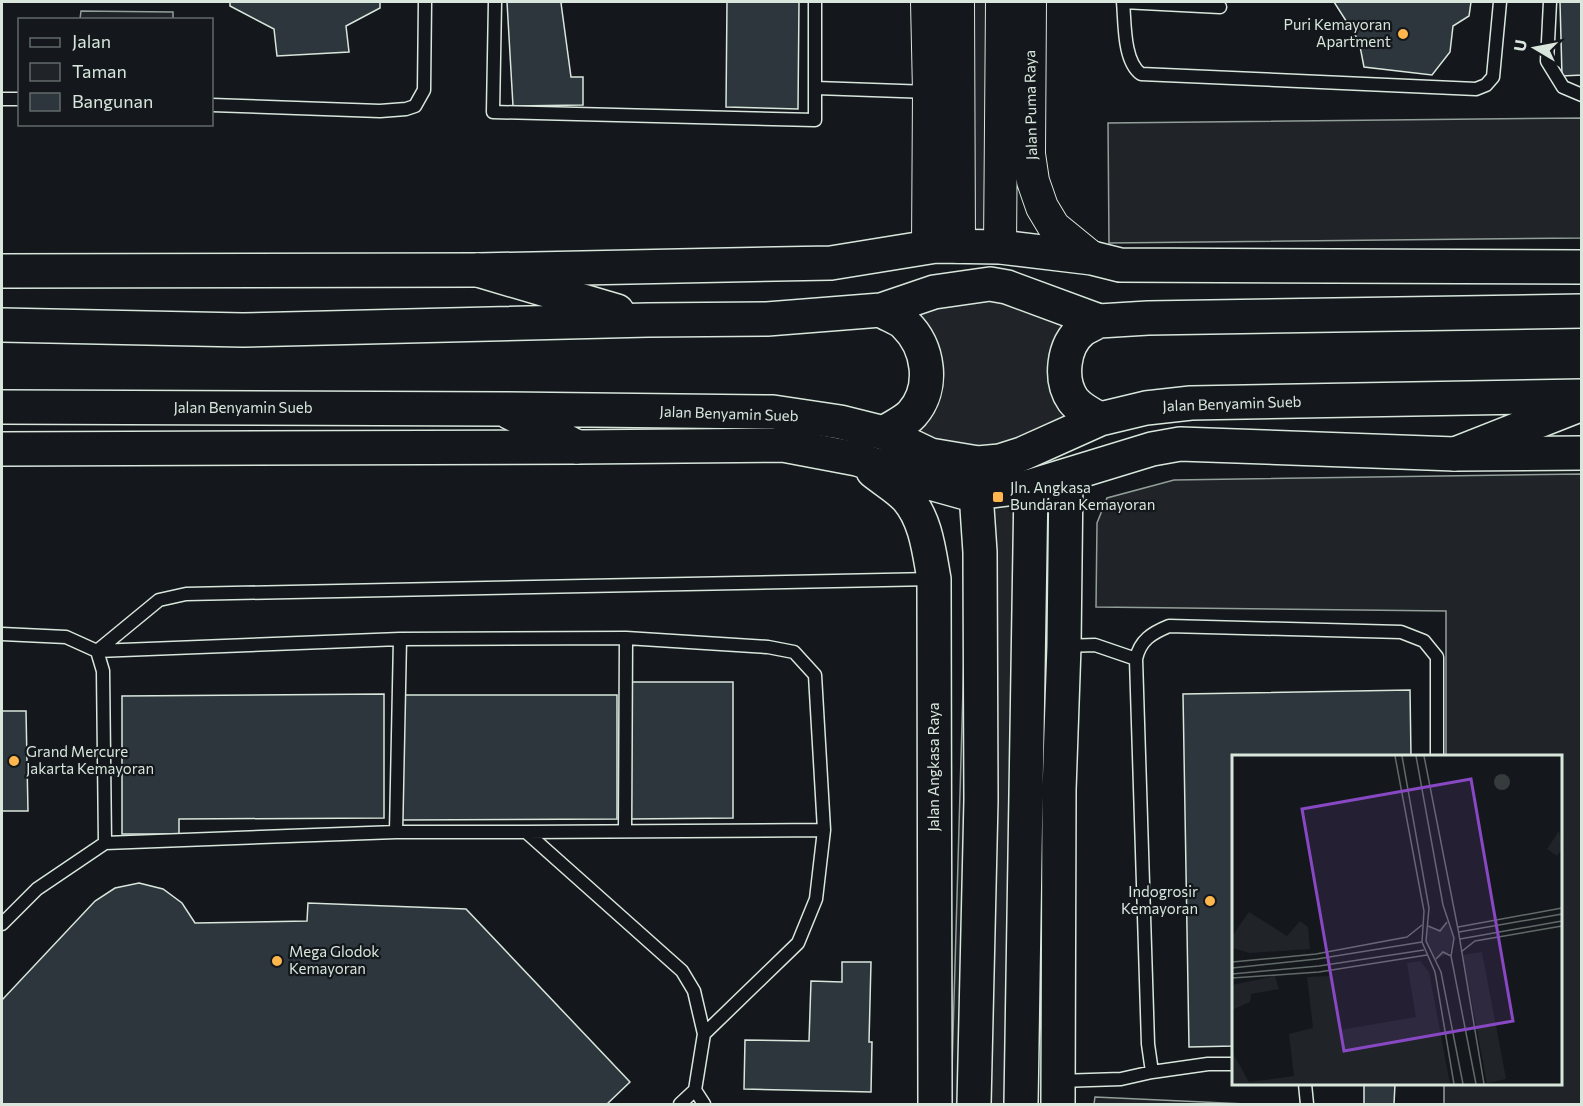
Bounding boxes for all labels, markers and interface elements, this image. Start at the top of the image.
place label: Puri Kemayoran Apartment [1284,15,1391,50]
legend [18,18,213,126]
north arrow [1505,18,1565,78]
marker: Puri Kemayoran Apartment [1396,27,1410,41]
text: Jalan [72,30,111,52]
text: U [1509,38,1530,53]
street label: Jalan Puma Raya [1020,50,1040,160]
text: Taman [72,60,127,82]
text: Bangunan [72,90,153,112]
street label: Jalan Benyamin Sueb [1162,392,1302,414]
street label: Jalan Benyamin Sueb [173,398,313,416]
street label: Jalan Benyamin Sueb [659,402,799,424]
place label: Jln. Angkasa Bundaran Kemayoran [1010,478,1155,513]
marker: Jln. Angkasa Bundaran Kemayoran [991,490,1005,504]
street label: Jalan Angkasa Raya [924,702,942,832]
place label: Grand Mercure Jakarta Kemayoran [26,742,154,777]
marker: Grand Mercure Jakarta Kemayoran [7,754,21,768]
inset map [1232,755,1562,1085]
place label: Indogrosir Kemayoran [1121,882,1198,917]
marker: Indogrosir Kemayoran [1203,894,1217,908]
place label: Mega Glodok Kemayoran [289,942,380,977]
marker: Mega Glodok Kemayoran [270,954,284,968]

